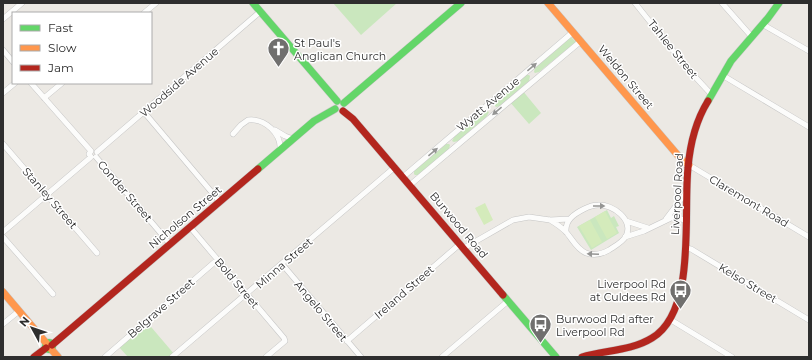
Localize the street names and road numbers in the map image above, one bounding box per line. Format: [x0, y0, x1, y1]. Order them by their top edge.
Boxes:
street label: Tahlee Street [645, 16, 702, 82]
street label: Weldon Street [595, 42, 657, 112]
street label: Woodside Avenue [137, 44, 221, 120]
street label: Wyatt Avenue [454, 73, 523, 134]
street label: Liverpool Road [668, 153, 686, 235]
street label: Conder Street [95, 158, 156, 225]
street label: Stanley Street [20, 165, 81, 232]
street label: Claremont Road [707, 172, 791, 230]
street label: Nicholson Street [146, 182, 225, 252]
street label: Burwood Road [427, 189, 491, 261]
street label: Minna Street [253, 234, 316, 292]
street label: Bold Street [212, 255, 263, 312]
street label: Kelso Street [716, 260, 780, 306]
street label: Ireland Street [371, 262, 437, 322]
street label: Belgrave Street [125, 275, 198, 341]
street label: Angelo Street [291, 278, 351, 345]

